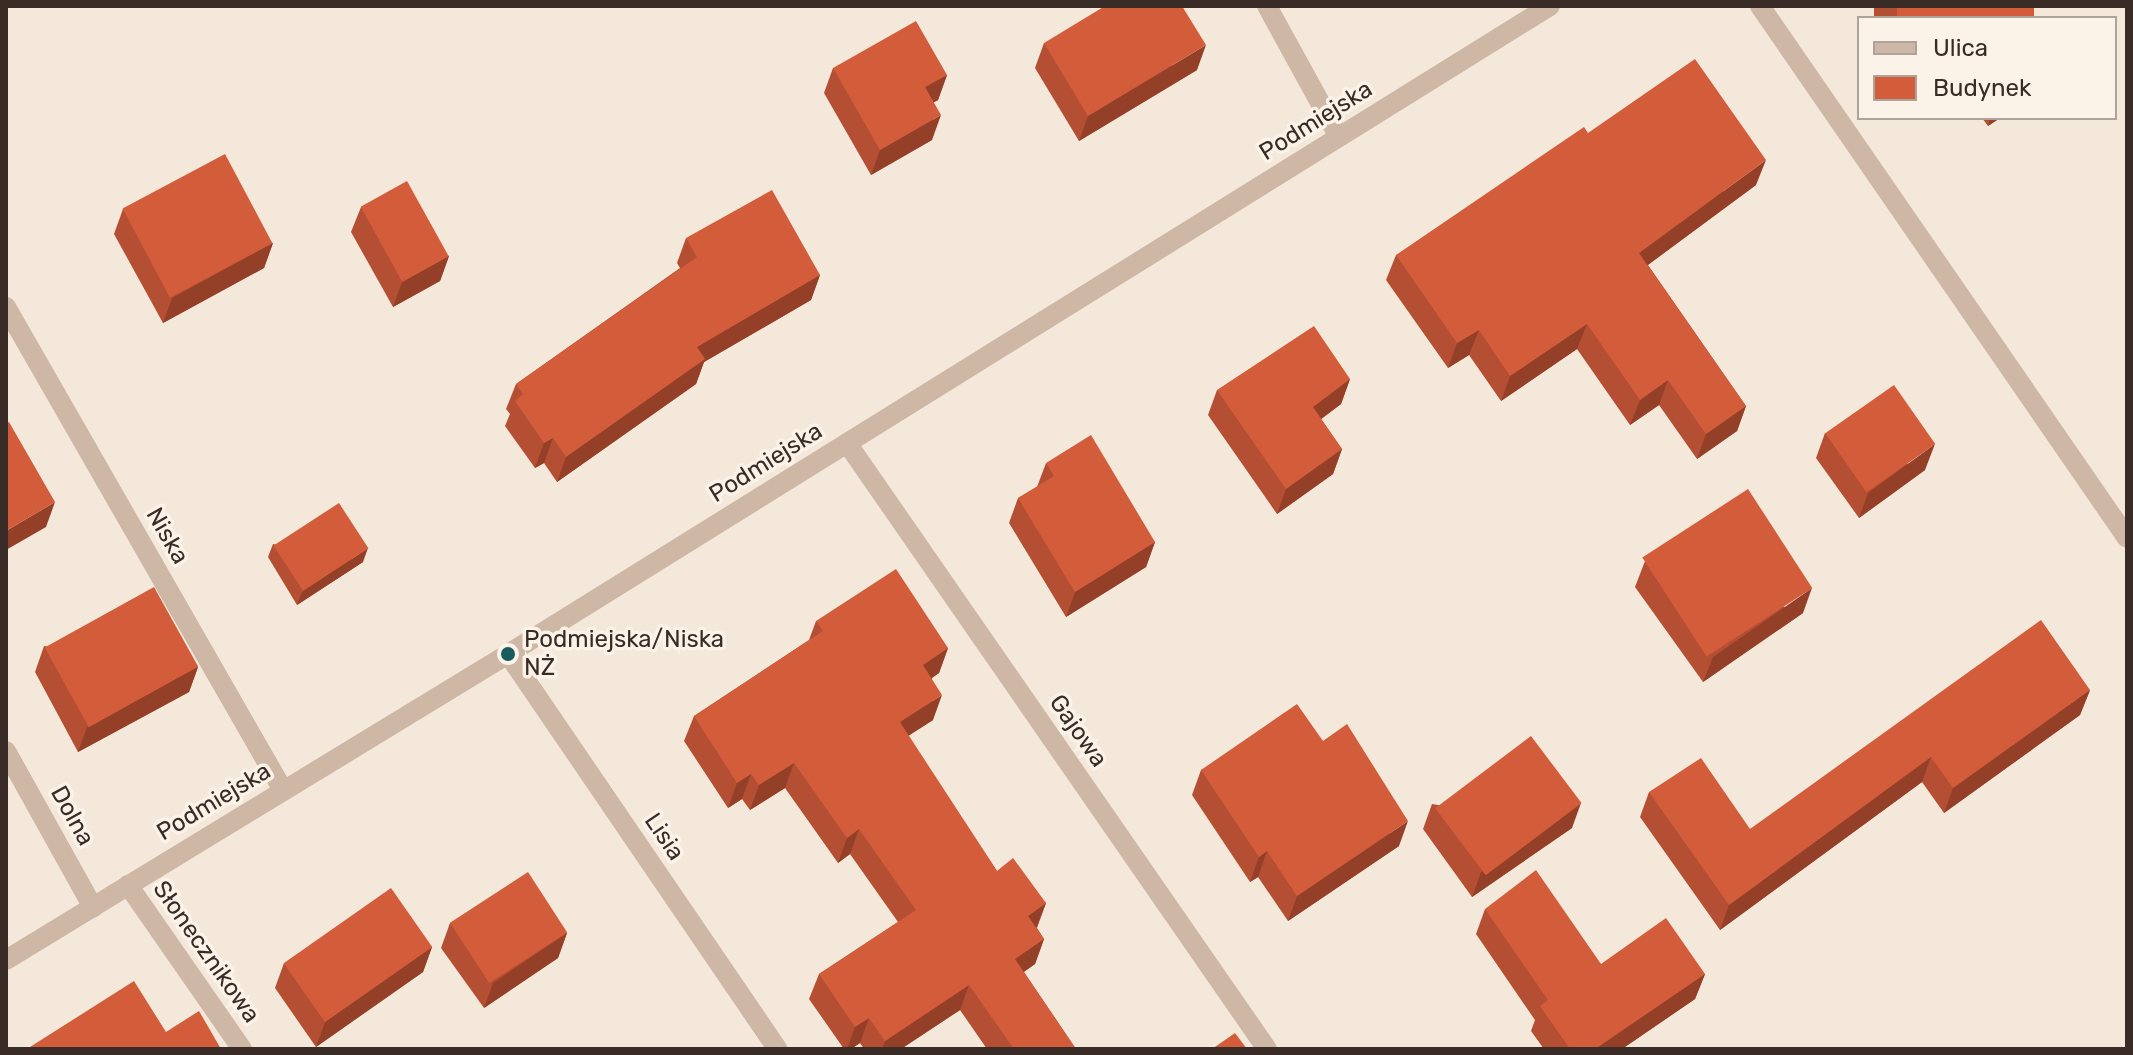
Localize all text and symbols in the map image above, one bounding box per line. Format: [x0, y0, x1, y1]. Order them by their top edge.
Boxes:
legend [1857, 16, 2117, 120]
text: Ulica [1933, 34, 1988, 62]
text: Budynek [1933, 74, 2031, 102]
street label: Podmiejska [1254, 75, 1378, 167]
street label: Podmiejska [704, 417, 828, 509]
street label: Niska [140, 503, 194, 569]
place label: Podmiejska/Niska NŻ [524, 626, 724, 682]
marker: Podmiejska/Niska NŻ [499, 645, 517, 663]
street label: Gajowa [1043, 689, 1113, 773]
street label: Podmiejska [152, 757, 276, 847]
street label: Dolna [44, 781, 100, 851]
street label: Lisia [638, 808, 690, 866]
street label: Słonecznikowa [146, 876, 266, 1028]

